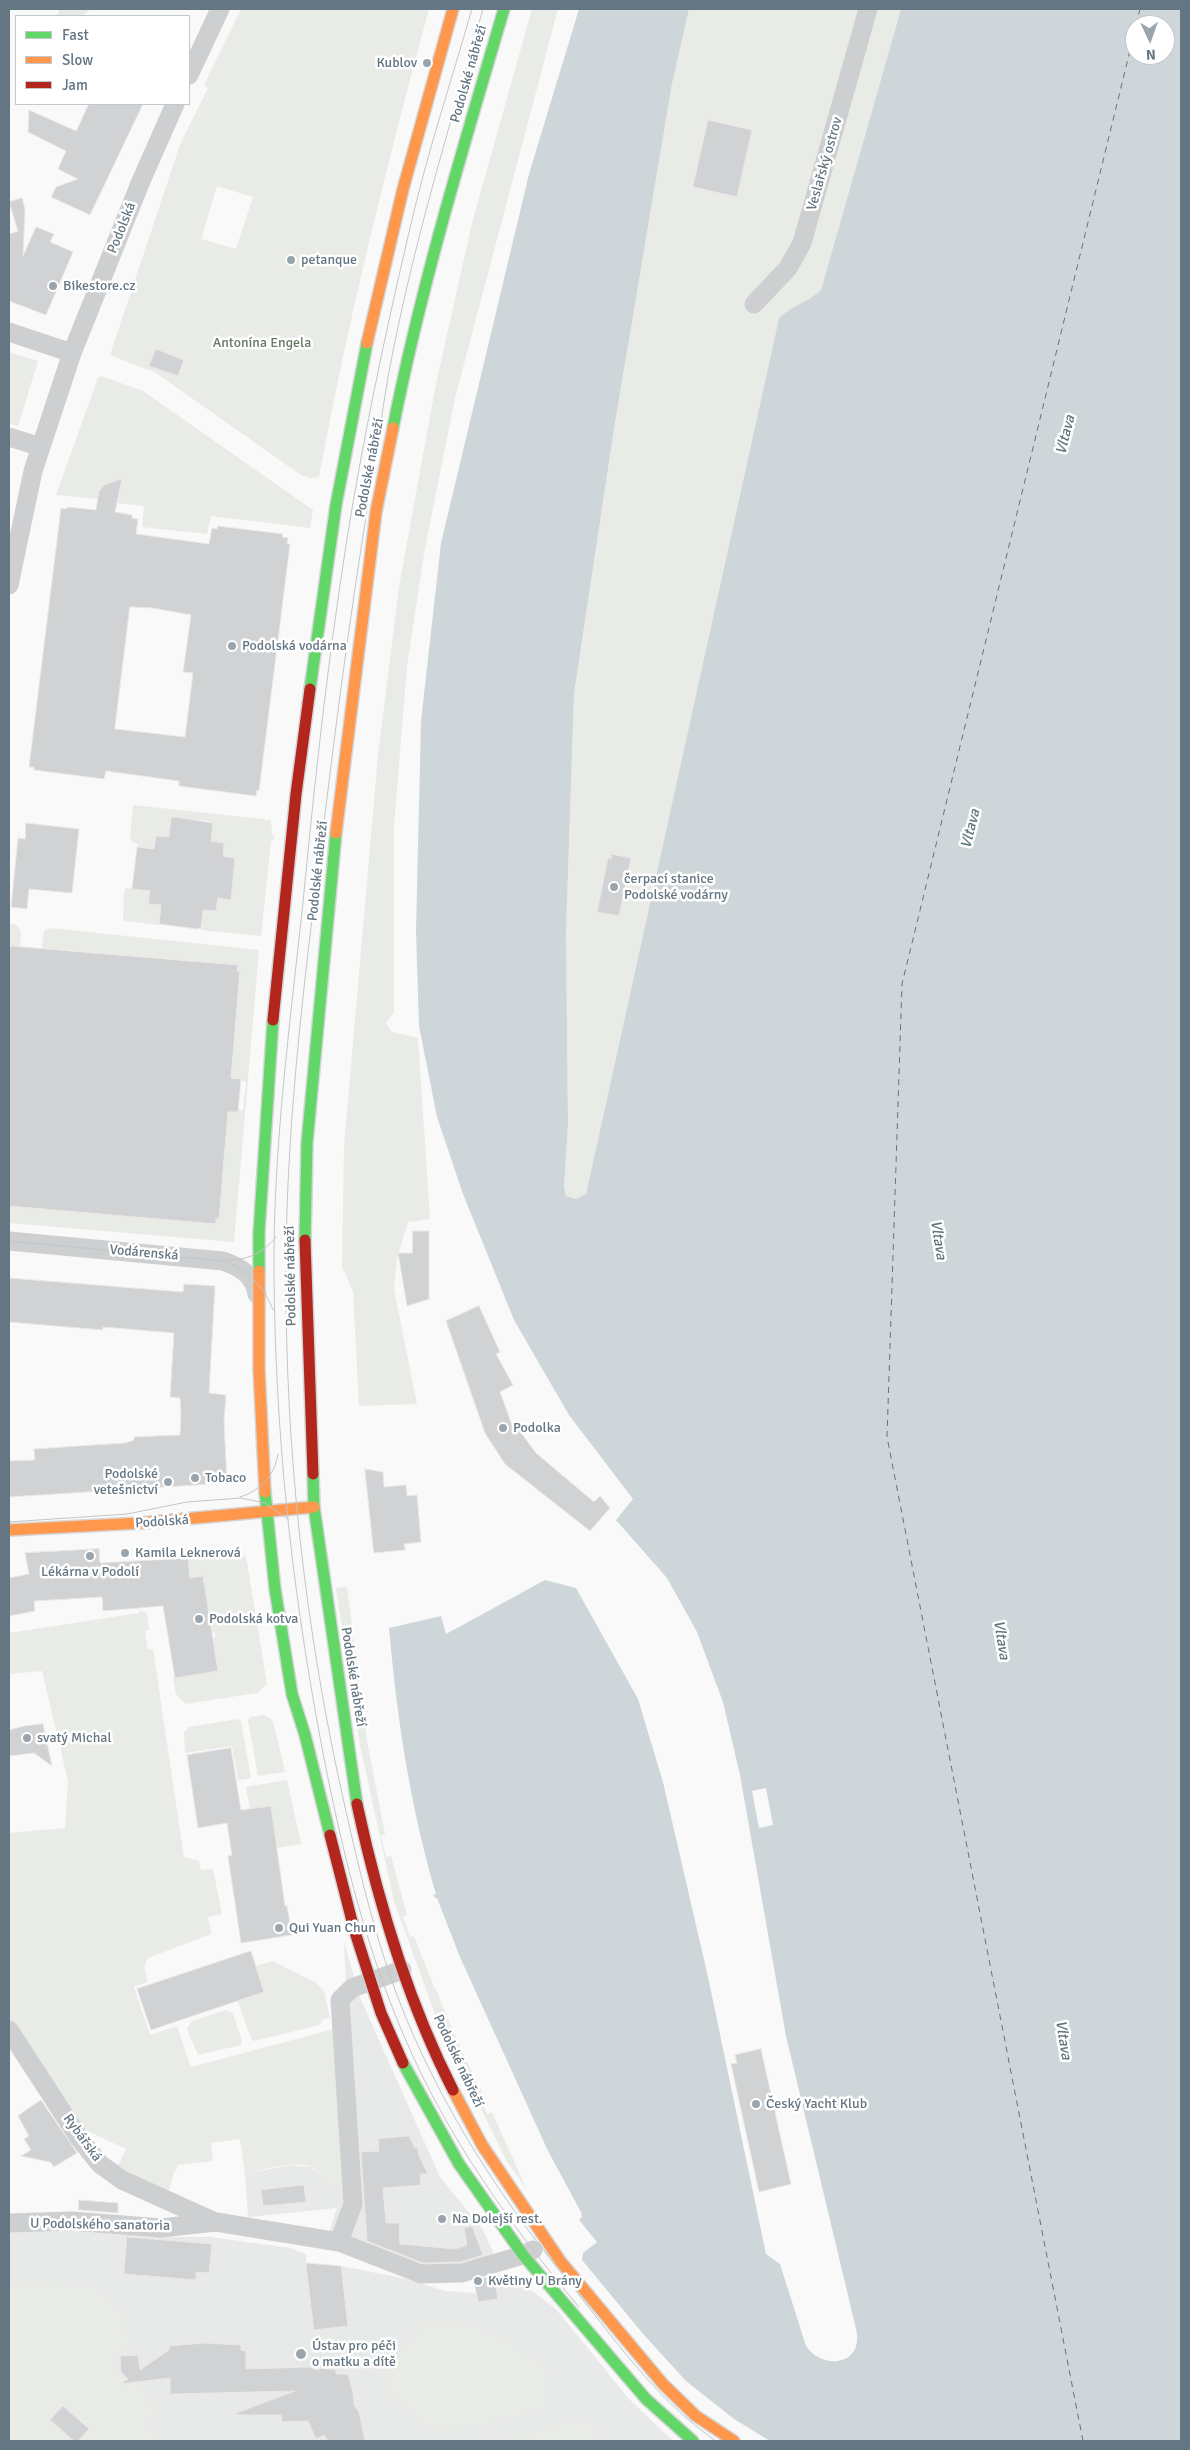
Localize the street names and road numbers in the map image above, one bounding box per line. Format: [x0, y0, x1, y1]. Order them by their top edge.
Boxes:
street label: Podolské nábřeží [447, 23, 491, 125]
street label: Veslařský ostrov [804, 115, 846, 213]
street label: Podolská [104, 200, 140, 256]
street label: Podolské nábřeží [352, 417, 388, 519]
street label: Podolské nábřeží [304, 820, 332, 922]
street label: Podolské nábřeží [282, 1226, 300, 1326]
street label: Vodárenská [109, 1242, 179, 1264]
street label: Podolská [135, 1512, 189, 1532]
street label: Podolské nábřeží [337, 1626, 369, 1728]
street label: Podolské nábřeží [429, 2012, 487, 2110]
street label: Rybářská [59, 2111, 105, 2165]
street label: U Podolského sanatoria [30, 2215, 170, 2235]

